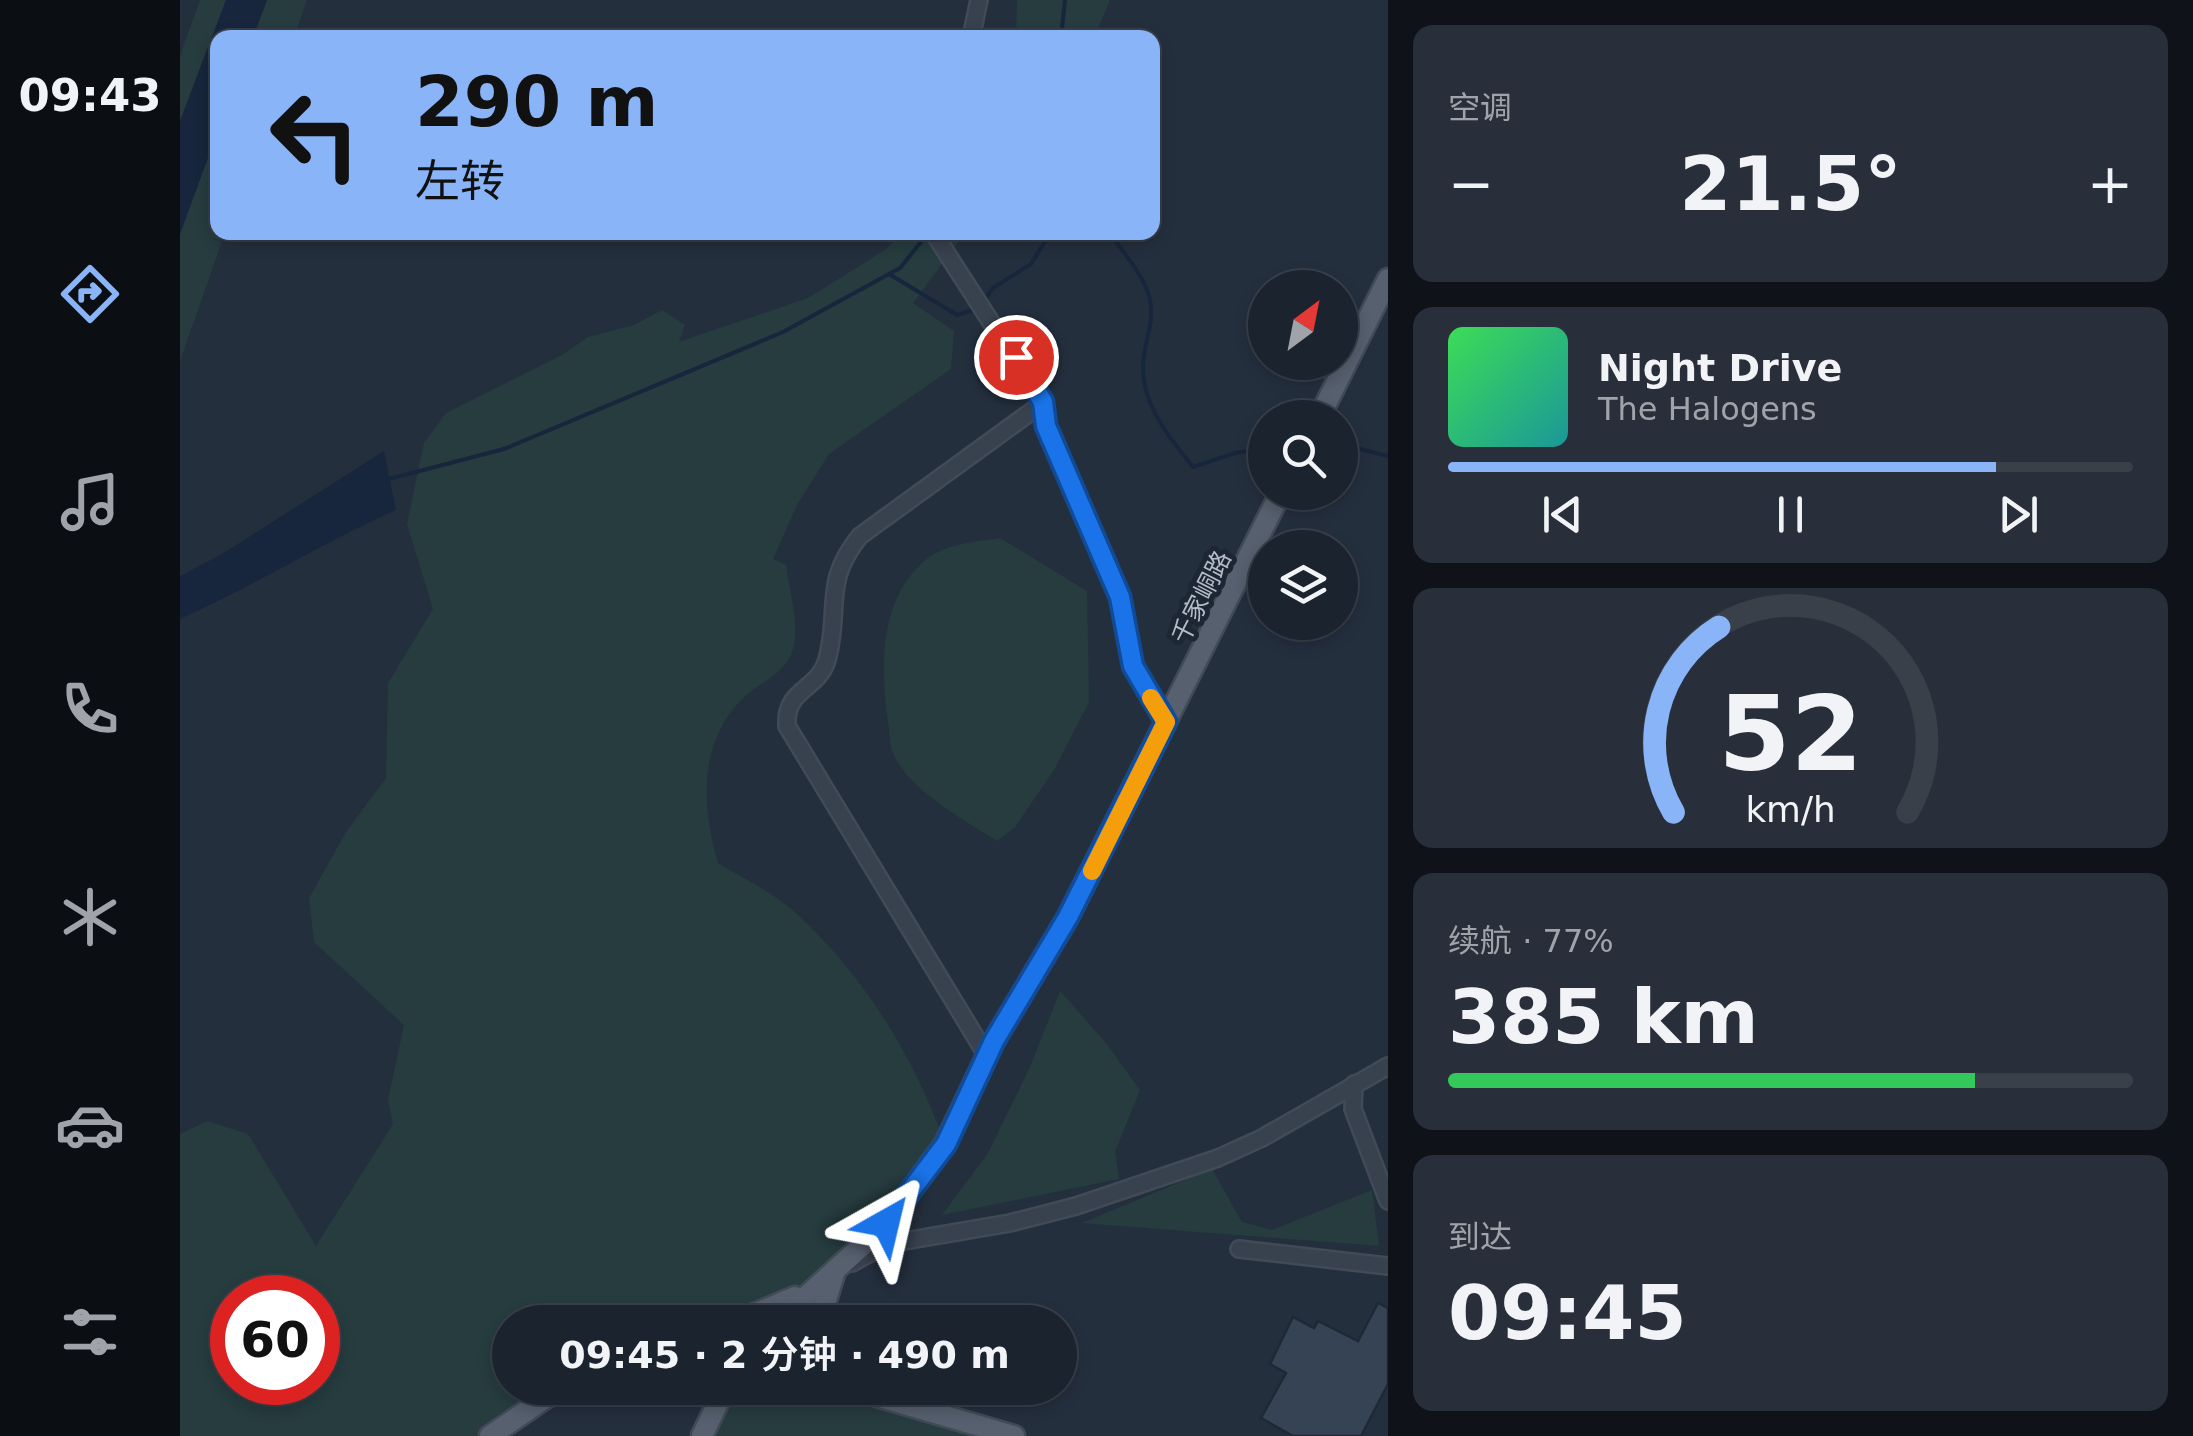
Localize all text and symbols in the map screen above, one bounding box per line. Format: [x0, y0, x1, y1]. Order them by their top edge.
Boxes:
text: 290 m [415, 61, 658, 143]
text: 09:43 [18, 69, 162, 122]
icon: left [250, 70, 380, 200]
text: 空调 [1448, 89, 1512, 127]
text: 21.5° [1679, 140, 1902, 228]
text: − [1448, 152, 1494, 216]
text: + [2087, 152, 2133, 216]
text: 左转 [415, 155, 505, 208]
icon: directions [55, 259, 125, 329]
north arrow [1248, 270, 1358, 380]
map controls [1248, 270, 1358, 640]
pin [974, 315, 1059, 400]
icon: arrive [989, 330, 1044, 385]
text: Night Drive [1598, 346, 1842, 390]
text: The Halogens [1598, 390, 1817, 428]
button: search [1248, 400, 1358, 510]
icon: music [55, 467, 125, 537]
icon: previous [1535, 487, 1590, 542]
icon: pause [1763, 487, 1818, 542]
icon: next [1991, 487, 2046, 542]
button: layers [1248, 530, 1358, 640]
street label: 千家峒路 [1166, 546, 1237, 648]
text: 52 [1718, 673, 1863, 795]
icon: phone [55, 674, 125, 744]
text: km/h [1745, 789, 1836, 830]
icon: climate [55, 882, 125, 952]
text: 续航 · 77% [1448, 922, 1614, 960]
text: 385 km [1448, 973, 1759, 1061]
icon: car [55, 1090, 125, 1160]
position arrow [834, 1171, 938, 1275]
text: 到达 [1448, 1218, 1512, 1256]
text: 09:45 [1448, 1269, 1687, 1357]
speed limit sign: 60 [210, 1275, 340, 1405]
icon: filters [55, 1297, 125, 1367]
text: 09:45 · 2 分钟 · 490 m [559, 1333, 1010, 1377]

